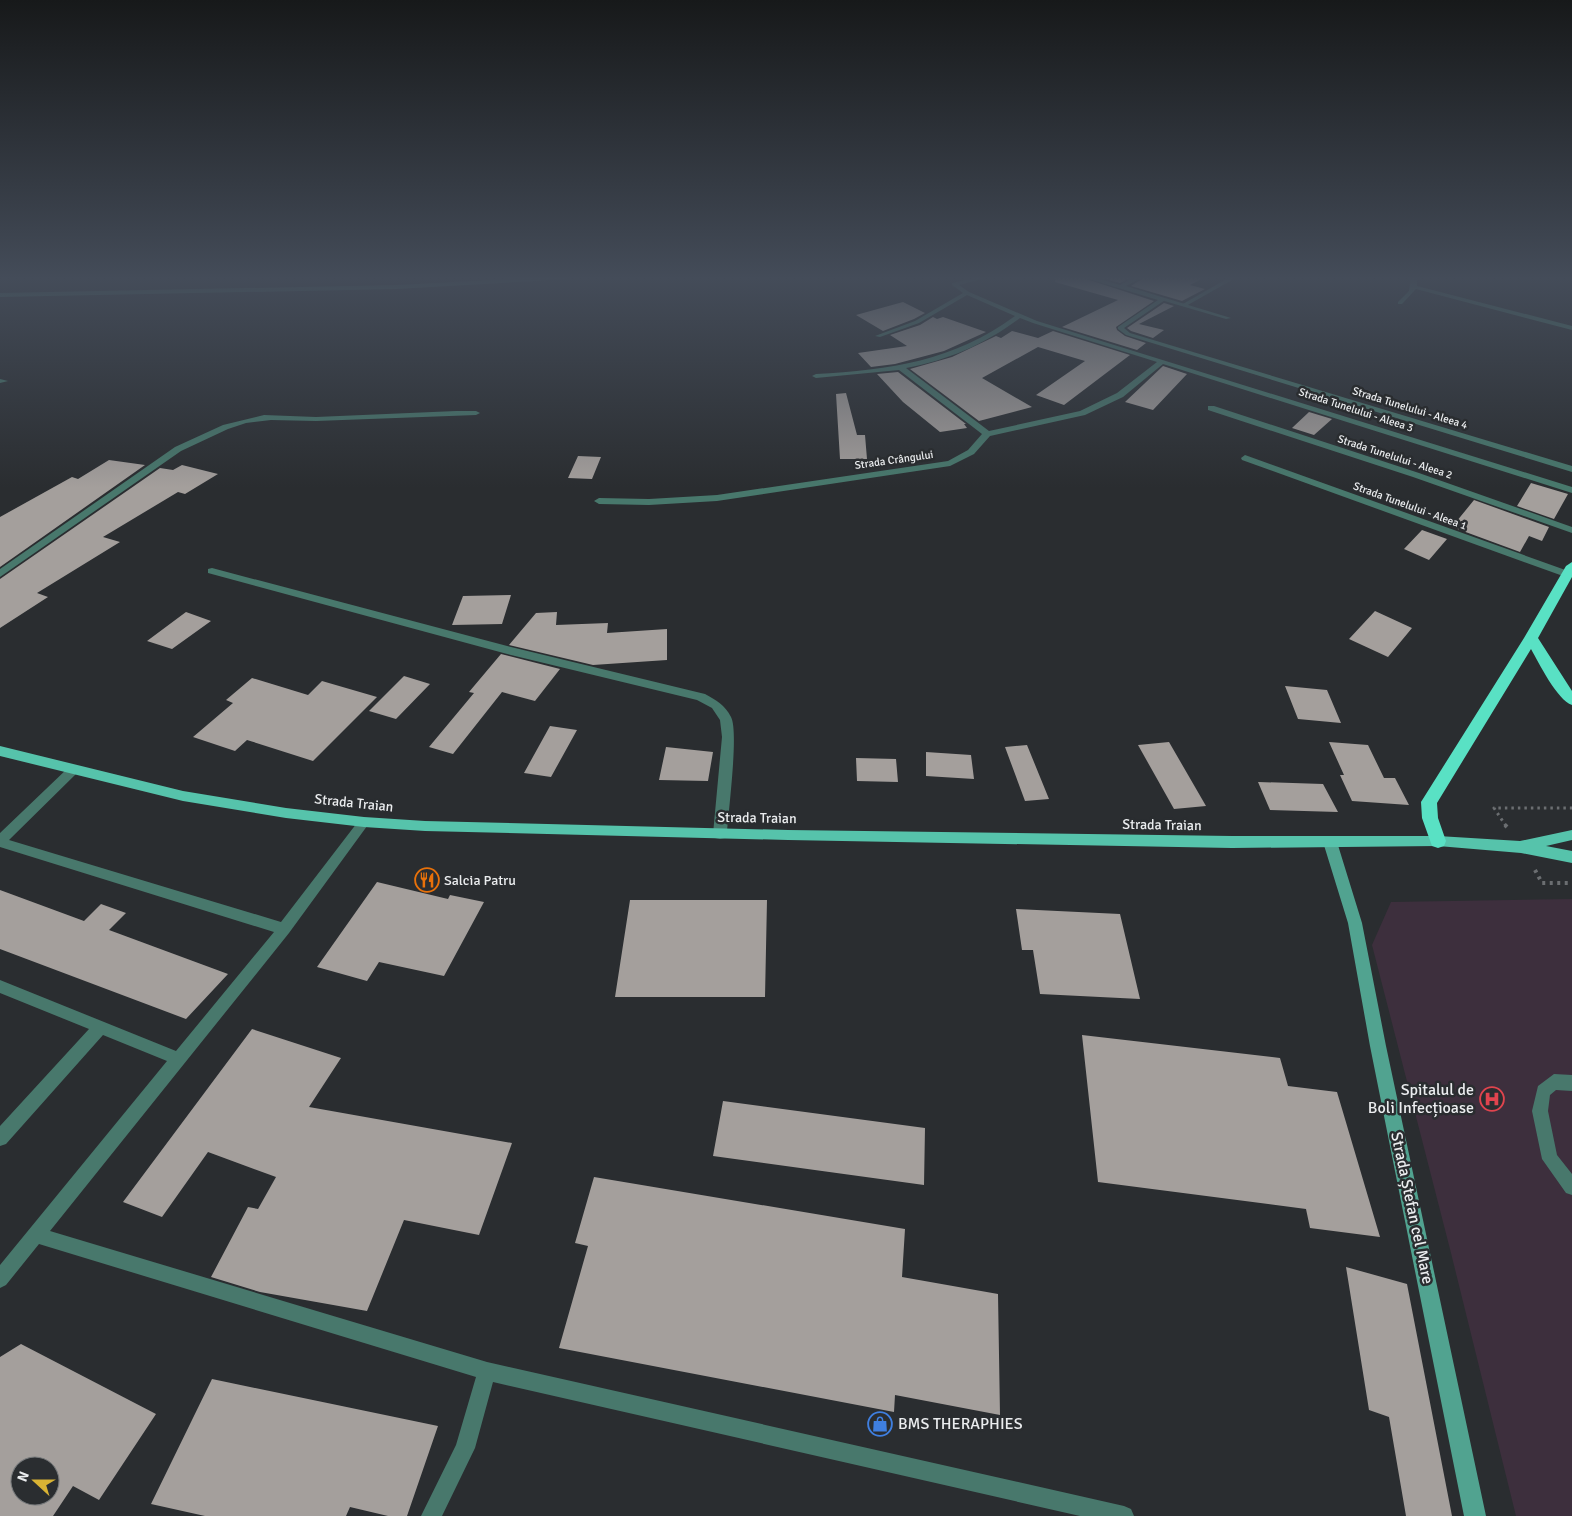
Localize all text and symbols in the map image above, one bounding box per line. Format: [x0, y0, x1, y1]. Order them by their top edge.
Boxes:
street label: Strada Tunelului - Aleea 4 [1351, 384, 1469, 432]
street label: Strada Tunelului - Aleea 3 [1297, 385, 1415, 435]
street label: Strada Tunelului - Aleea 2 [1336, 432, 1454, 482]
street label: Strada Crângului [854, 448, 934, 472]
street label: Strada Tunelului - Aleea 1 [1351, 479, 1469, 533]
street label: Strada Traian [314, 790, 394, 816]
street label: Strada Traian [717, 809, 797, 827]
street label: Strada Traian [1122, 816, 1202, 834]
restaurant icon: Salcia Patru [414, 867, 440, 893]
place label: Salcia Patru [444, 872, 516, 889]
place label: Spitalul de Boli Infecțioase [1368, 1080, 1474, 1118]
hospital icon: Spitalul de Boli Infecțioase [1479, 1086, 1505, 1112]
street label: Strada Ștefan cel Mare [1386, 1130, 1438, 1286]
shop icon: BMS THERAPHIES [867, 1411, 893, 1437]
place label: BMS THERAPHIES [898, 1414, 1023, 1434]
north arrow [10, 1456, 60, 1506]
text: N [14, 1469, 33, 1484]

